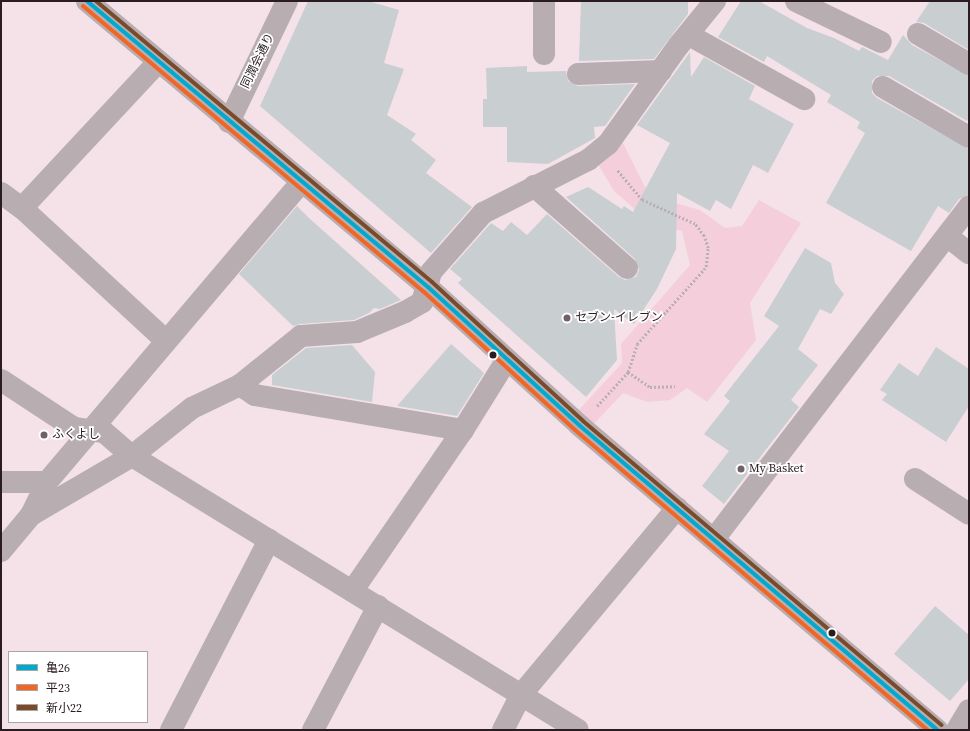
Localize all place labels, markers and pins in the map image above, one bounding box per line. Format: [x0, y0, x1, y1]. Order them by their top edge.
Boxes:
place label: セブン-イレブン [575, 311, 663, 325]
marker: セブン-イレブン [562, 313, 572, 323]
unlabelled marker [488, 350, 498, 360]
place label: ふくよし [52, 428, 100, 442]
marker: ふくよし [39, 430, 49, 440]
place label: My Basket [749, 462, 803, 476]
marker: My Basket [736, 464, 746, 474]
unlabelled marker [827, 628, 837, 638]

